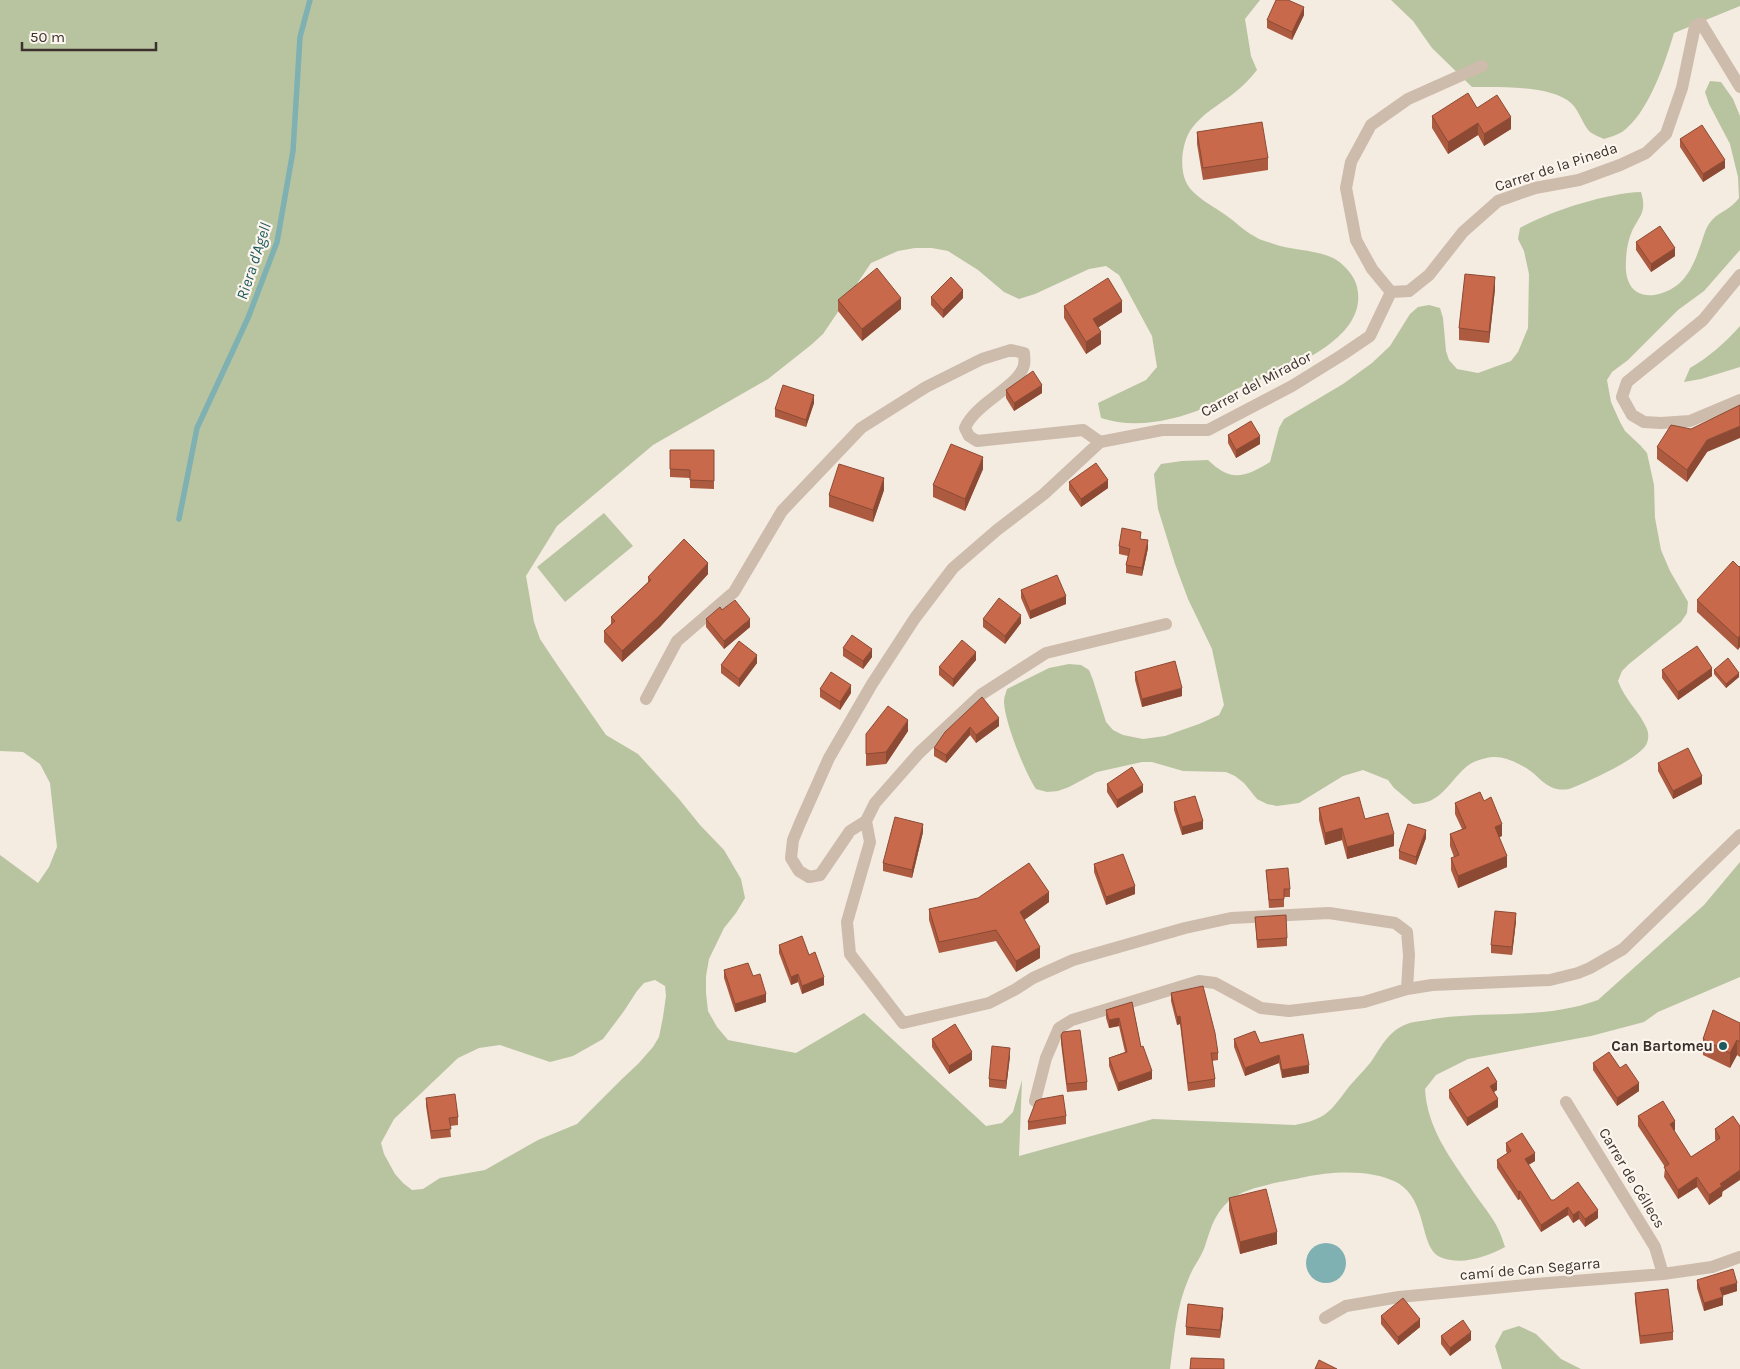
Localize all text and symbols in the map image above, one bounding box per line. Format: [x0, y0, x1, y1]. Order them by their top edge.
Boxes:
scale bar [22, 20, 156, 52]
text: 50 m [30, 28, 65, 46]
street label: Carrer de la Pineda [1492, 139, 1620, 195]
water label: Riera d'Agell [232, 220, 275, 302]
street label: Carrer del Mirador [1198, 347, 1315, 421]
place label: Can Bartomeu [1611, 1037, 1713, 1055]
marker: Can Bartomeu [1717, 1040, 1729, 1052]
street label: Carrer de Céllecs [1595, 1125, 1669, 1231]
street label: camí de Can Segarra [1459, 1254, 1601, 1284]

